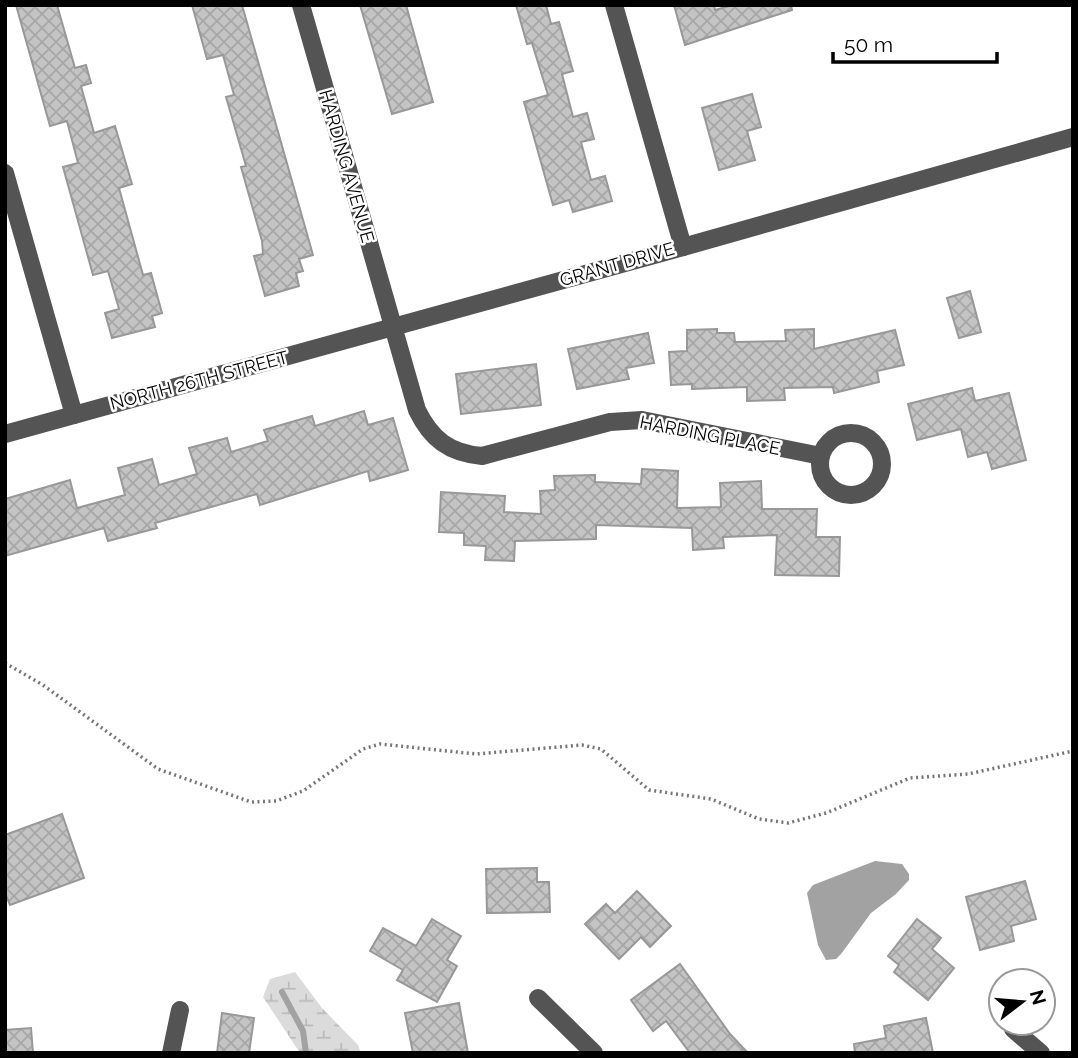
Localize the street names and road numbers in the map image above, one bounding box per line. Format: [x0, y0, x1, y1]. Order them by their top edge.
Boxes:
street label: HARDING AVENUE [315, 87, 379, 245]
street label: GRANT DRIVE [557, 238, 677, 290]
street label: NORTH 26TH STREET [108, 346, 290, 414]
street label: HARDING PLACE [638, 411, 782, 459]

